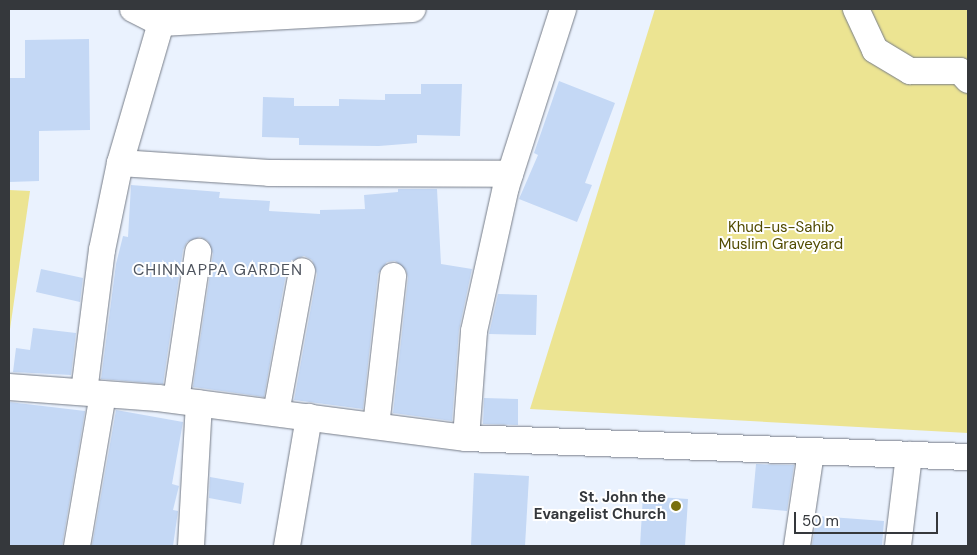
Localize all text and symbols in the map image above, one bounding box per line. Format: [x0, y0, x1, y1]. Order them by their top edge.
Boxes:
park label: Khud-us-Sahib Muslim Graveyard [719, 218, 843, 253]
district label: CHINNAPPA GARDEN [131, 260, 305, 280]
place label: St. John the Evangelist Church [534, 488, 666, 523]
marker: St. John the Evangelist Church [670, 500, 682, 512]
scale bar [797, 502, 941, 534]
text: 50 m [802, 511, 839, 531]

